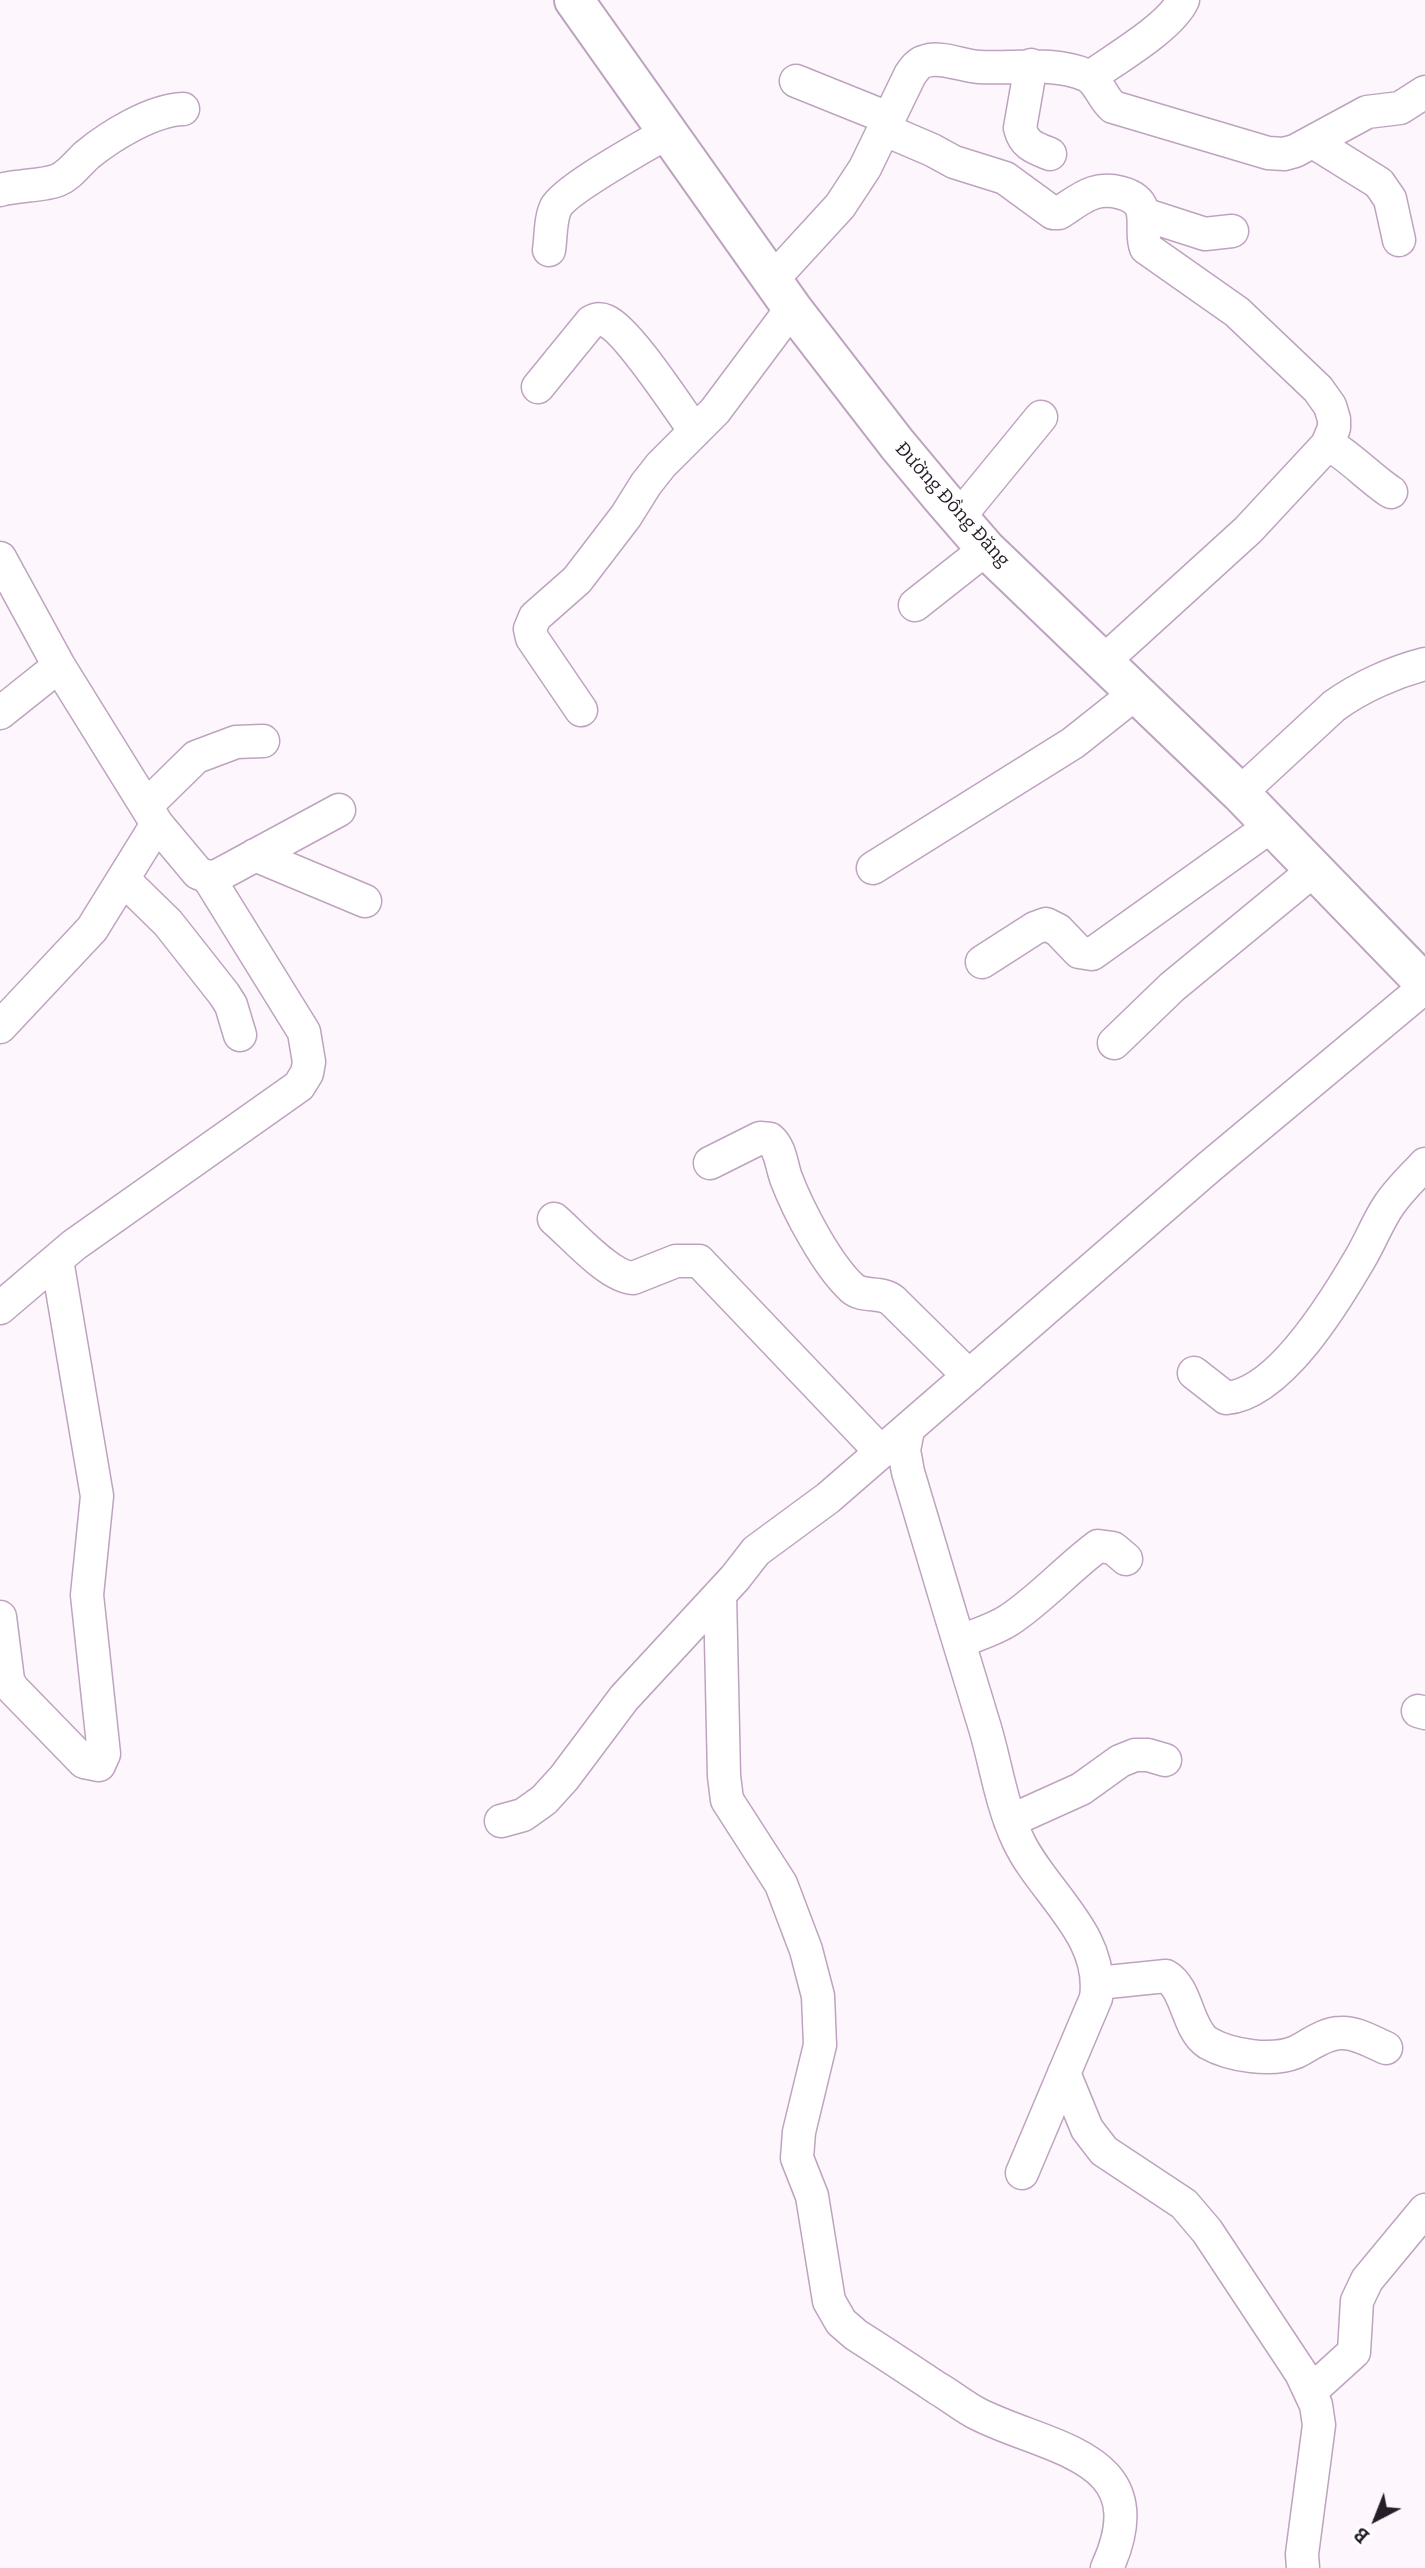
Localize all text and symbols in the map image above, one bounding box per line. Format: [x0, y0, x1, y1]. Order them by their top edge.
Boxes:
street label: Đường Đồng Đăng [890, 438, 1014, 572]
north arrow [1341, 2484, 1411, 2554]
text: B [1349, 2522, 1374, 2548]

